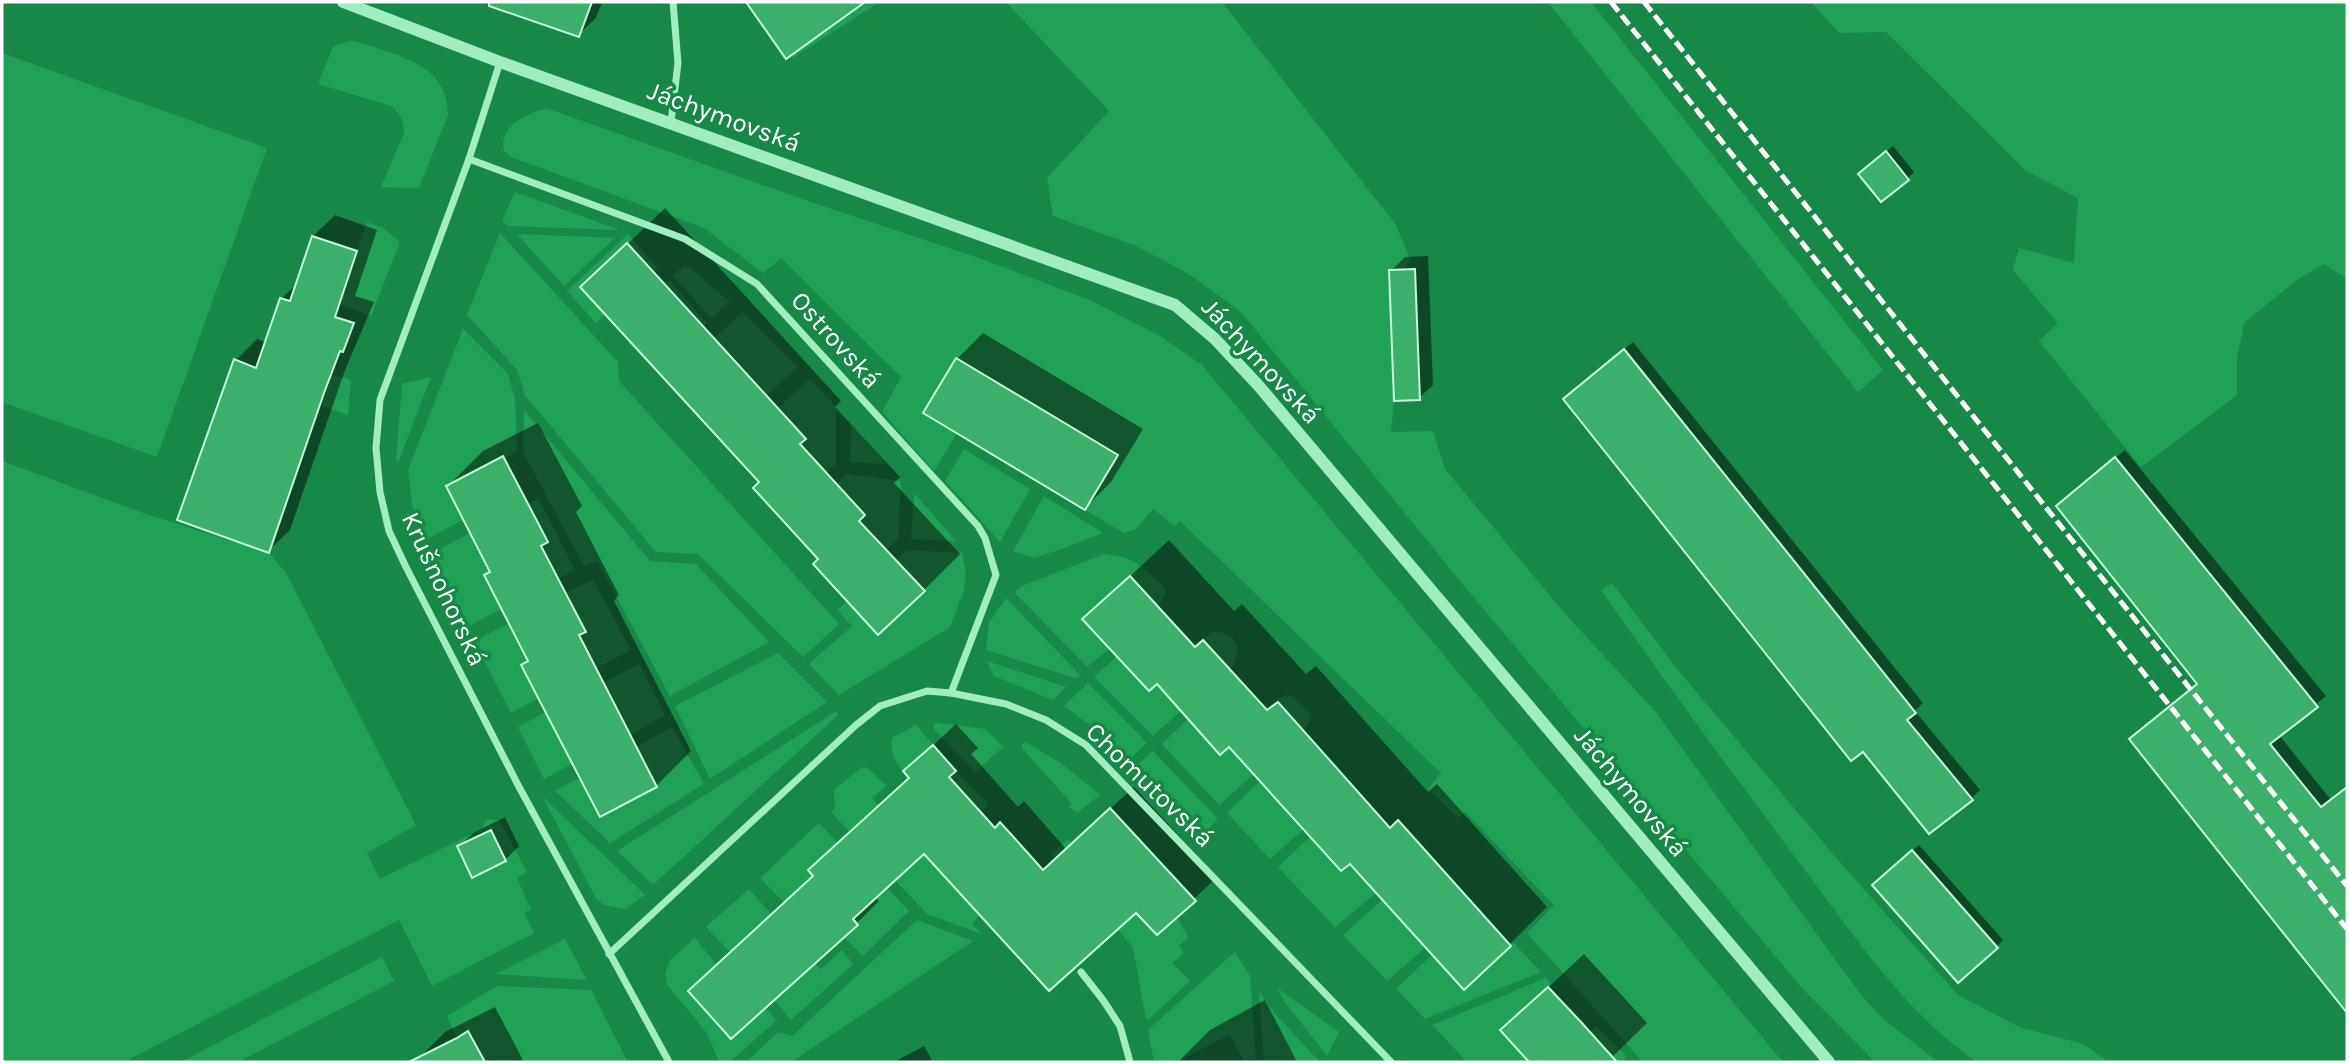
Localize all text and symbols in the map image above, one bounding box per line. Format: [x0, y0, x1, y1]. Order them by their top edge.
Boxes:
street label: Jáchymovská [643, 75, 805, 159]
street label: Ostrovská [784, 285, 888, 395]
street label: Jáchymovská [1195, 292, 1327, 430]
street label: Krušnohorská [395, 507, 493, 671]
street label: Chomutovská [1080, 716, 1220, 854]
street label: Jáchymovská [1568, 721, 1694, 863]

